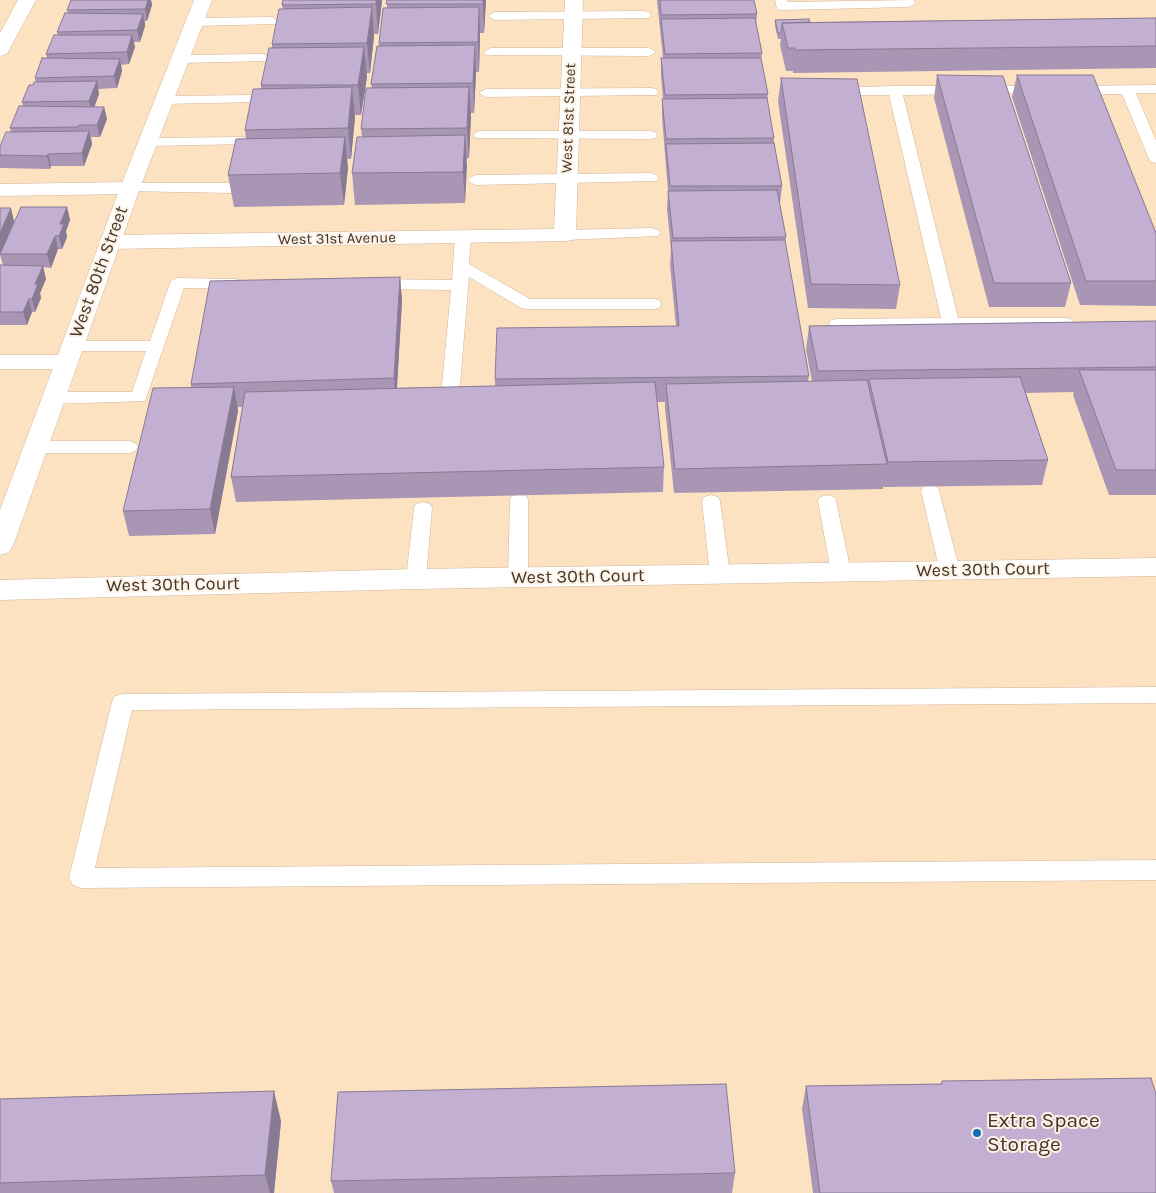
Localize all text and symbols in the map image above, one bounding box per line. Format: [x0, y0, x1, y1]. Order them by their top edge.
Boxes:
street label: West 81st Street [558, 63, 580, 173]
street label: West 80th Street [65, 203, 133, 341]
street label: West 31st Avenue [278, 229, 396, 249]
street label: West 30th Court [916, 558, 1050, 582]
street label: West 30th Court [511, 565, 645, 589]
street label: West 30th Court [106, 573, 240, 597]
place label: Extra Space Storage [987, 1108, 1100, 1158]
marker: Extra Space Storage [971, 1127, 983, 1139]

